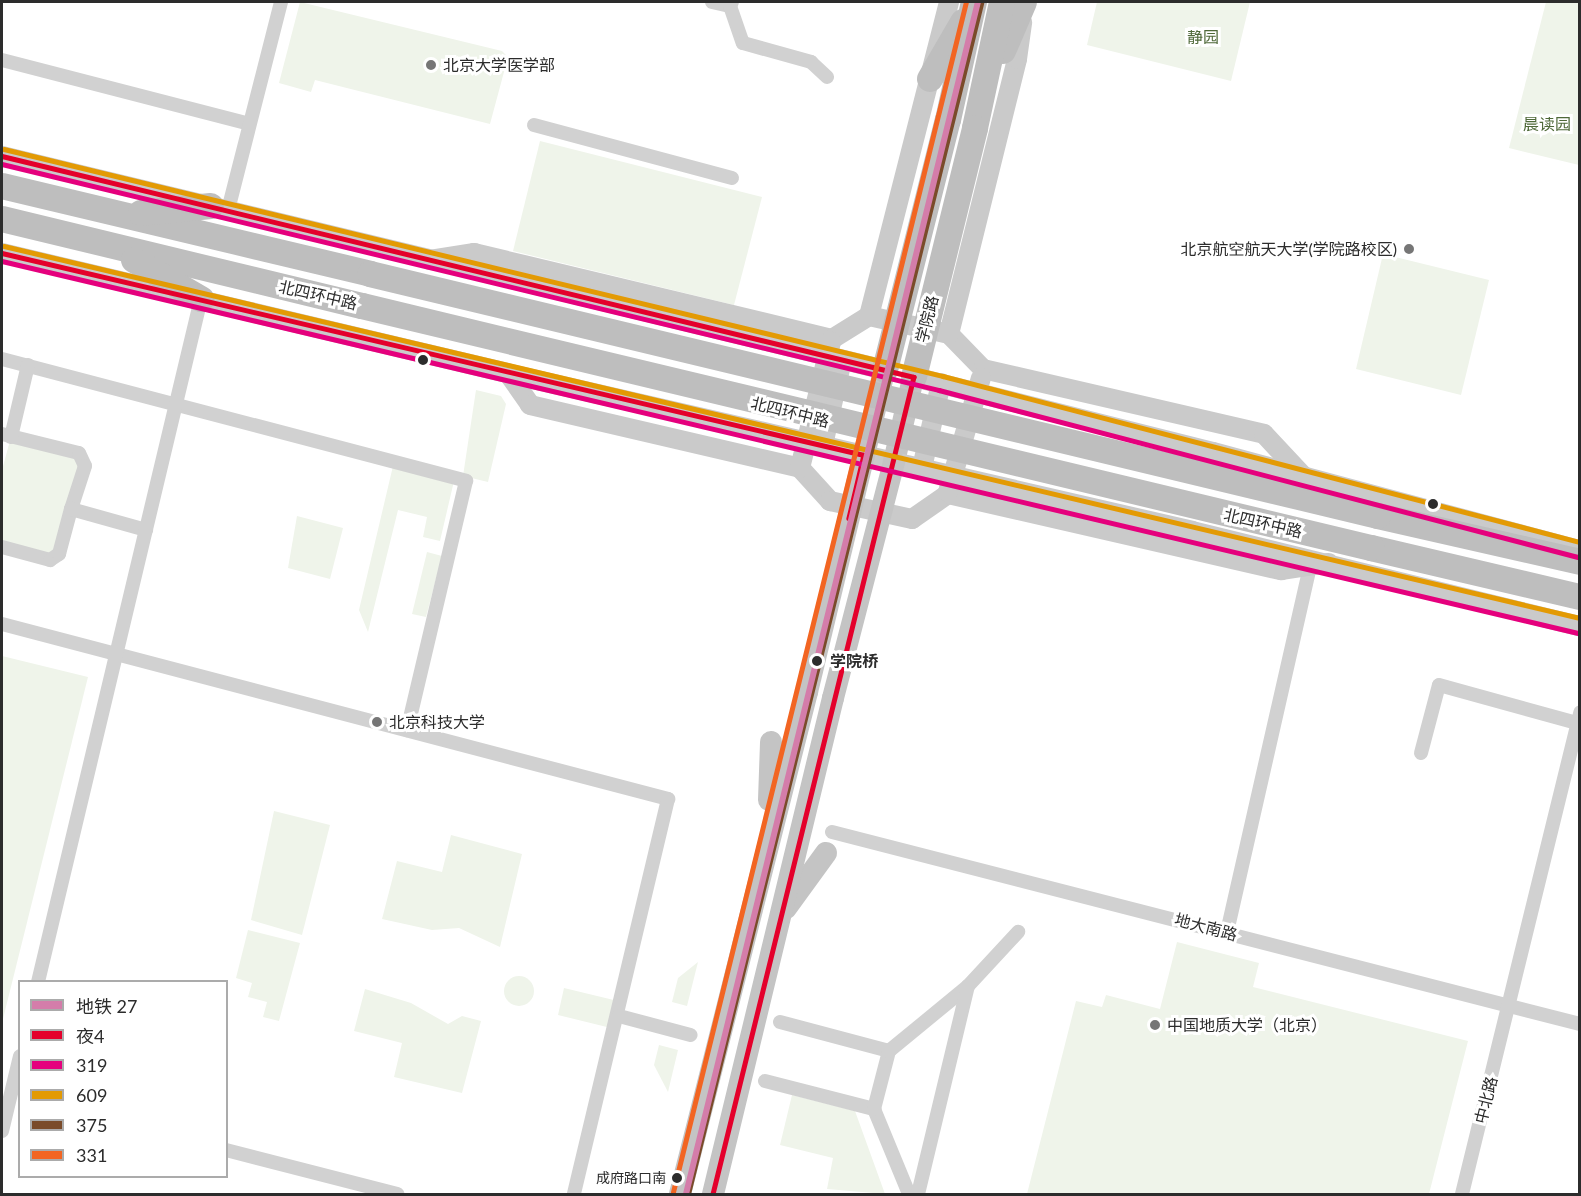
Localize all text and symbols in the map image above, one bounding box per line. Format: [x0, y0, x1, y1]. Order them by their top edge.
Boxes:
park label: 静园 [1187, 27, 1219, 47]
place label: 北京大学医学部 [443, 55, 555, 75]
marker: 北京大学医学部 [424, 58, 438, 72]
park label: 晨读园 [1523, 114, 1571, 134]
place label: 北京航空航天大学(学院路校区) [1180, 239, 1397, 259]
marker: 北京航空航天大学(学院路校区) [1402, 242, 1416, 256]
street label: 北四环中路 [277, 277, 359, 313]
street label: 学院路 [912, 293, 942, 345]
unlabelled marker [417, 354, 429, 366]
street label: 北四环中路 [749, 393, 831, 431]
unlabelled marker [1427, 498, 1439, 510]
street label: 北四环中路 [1222, 505, 1304, 541]
place label: 学院桥 [830, 651, 878, 671]
marker: 学院桥 [808, 652, 826, 670]
place label: 北京科技大学 [389, 712, 485, 732]
marker: 北京科技大学 [370, 715, 384, 729]
street label: 地大南路 [1173, 909, 1239, 945]
legend [18, 980, 228, 1178]
text: 地铁 27 [76, 995, 138, 1017]
place label: 中国地质大学（北京） [1167, 1015, 1327, 1035]
marker: 中国地质大学（北京） [1148, 1018, 1162, 1032]
text: 夜4 [76, 1025, 104, 1047]
text: 319 [76, 1054, 107, 1076]
street label: 中北路 [1471, 1074, 1501, 1126]
text: 609 [76, 1084, 107, 1106]
text: 375 [76, 1114, 107, 1136]
text: 331 [76, 1144, 107, 1166]
place label: 成府路口南 [596, 1170, 666, 1186]
marker: 成府路口南 [671, 1172, 683, 1184]

